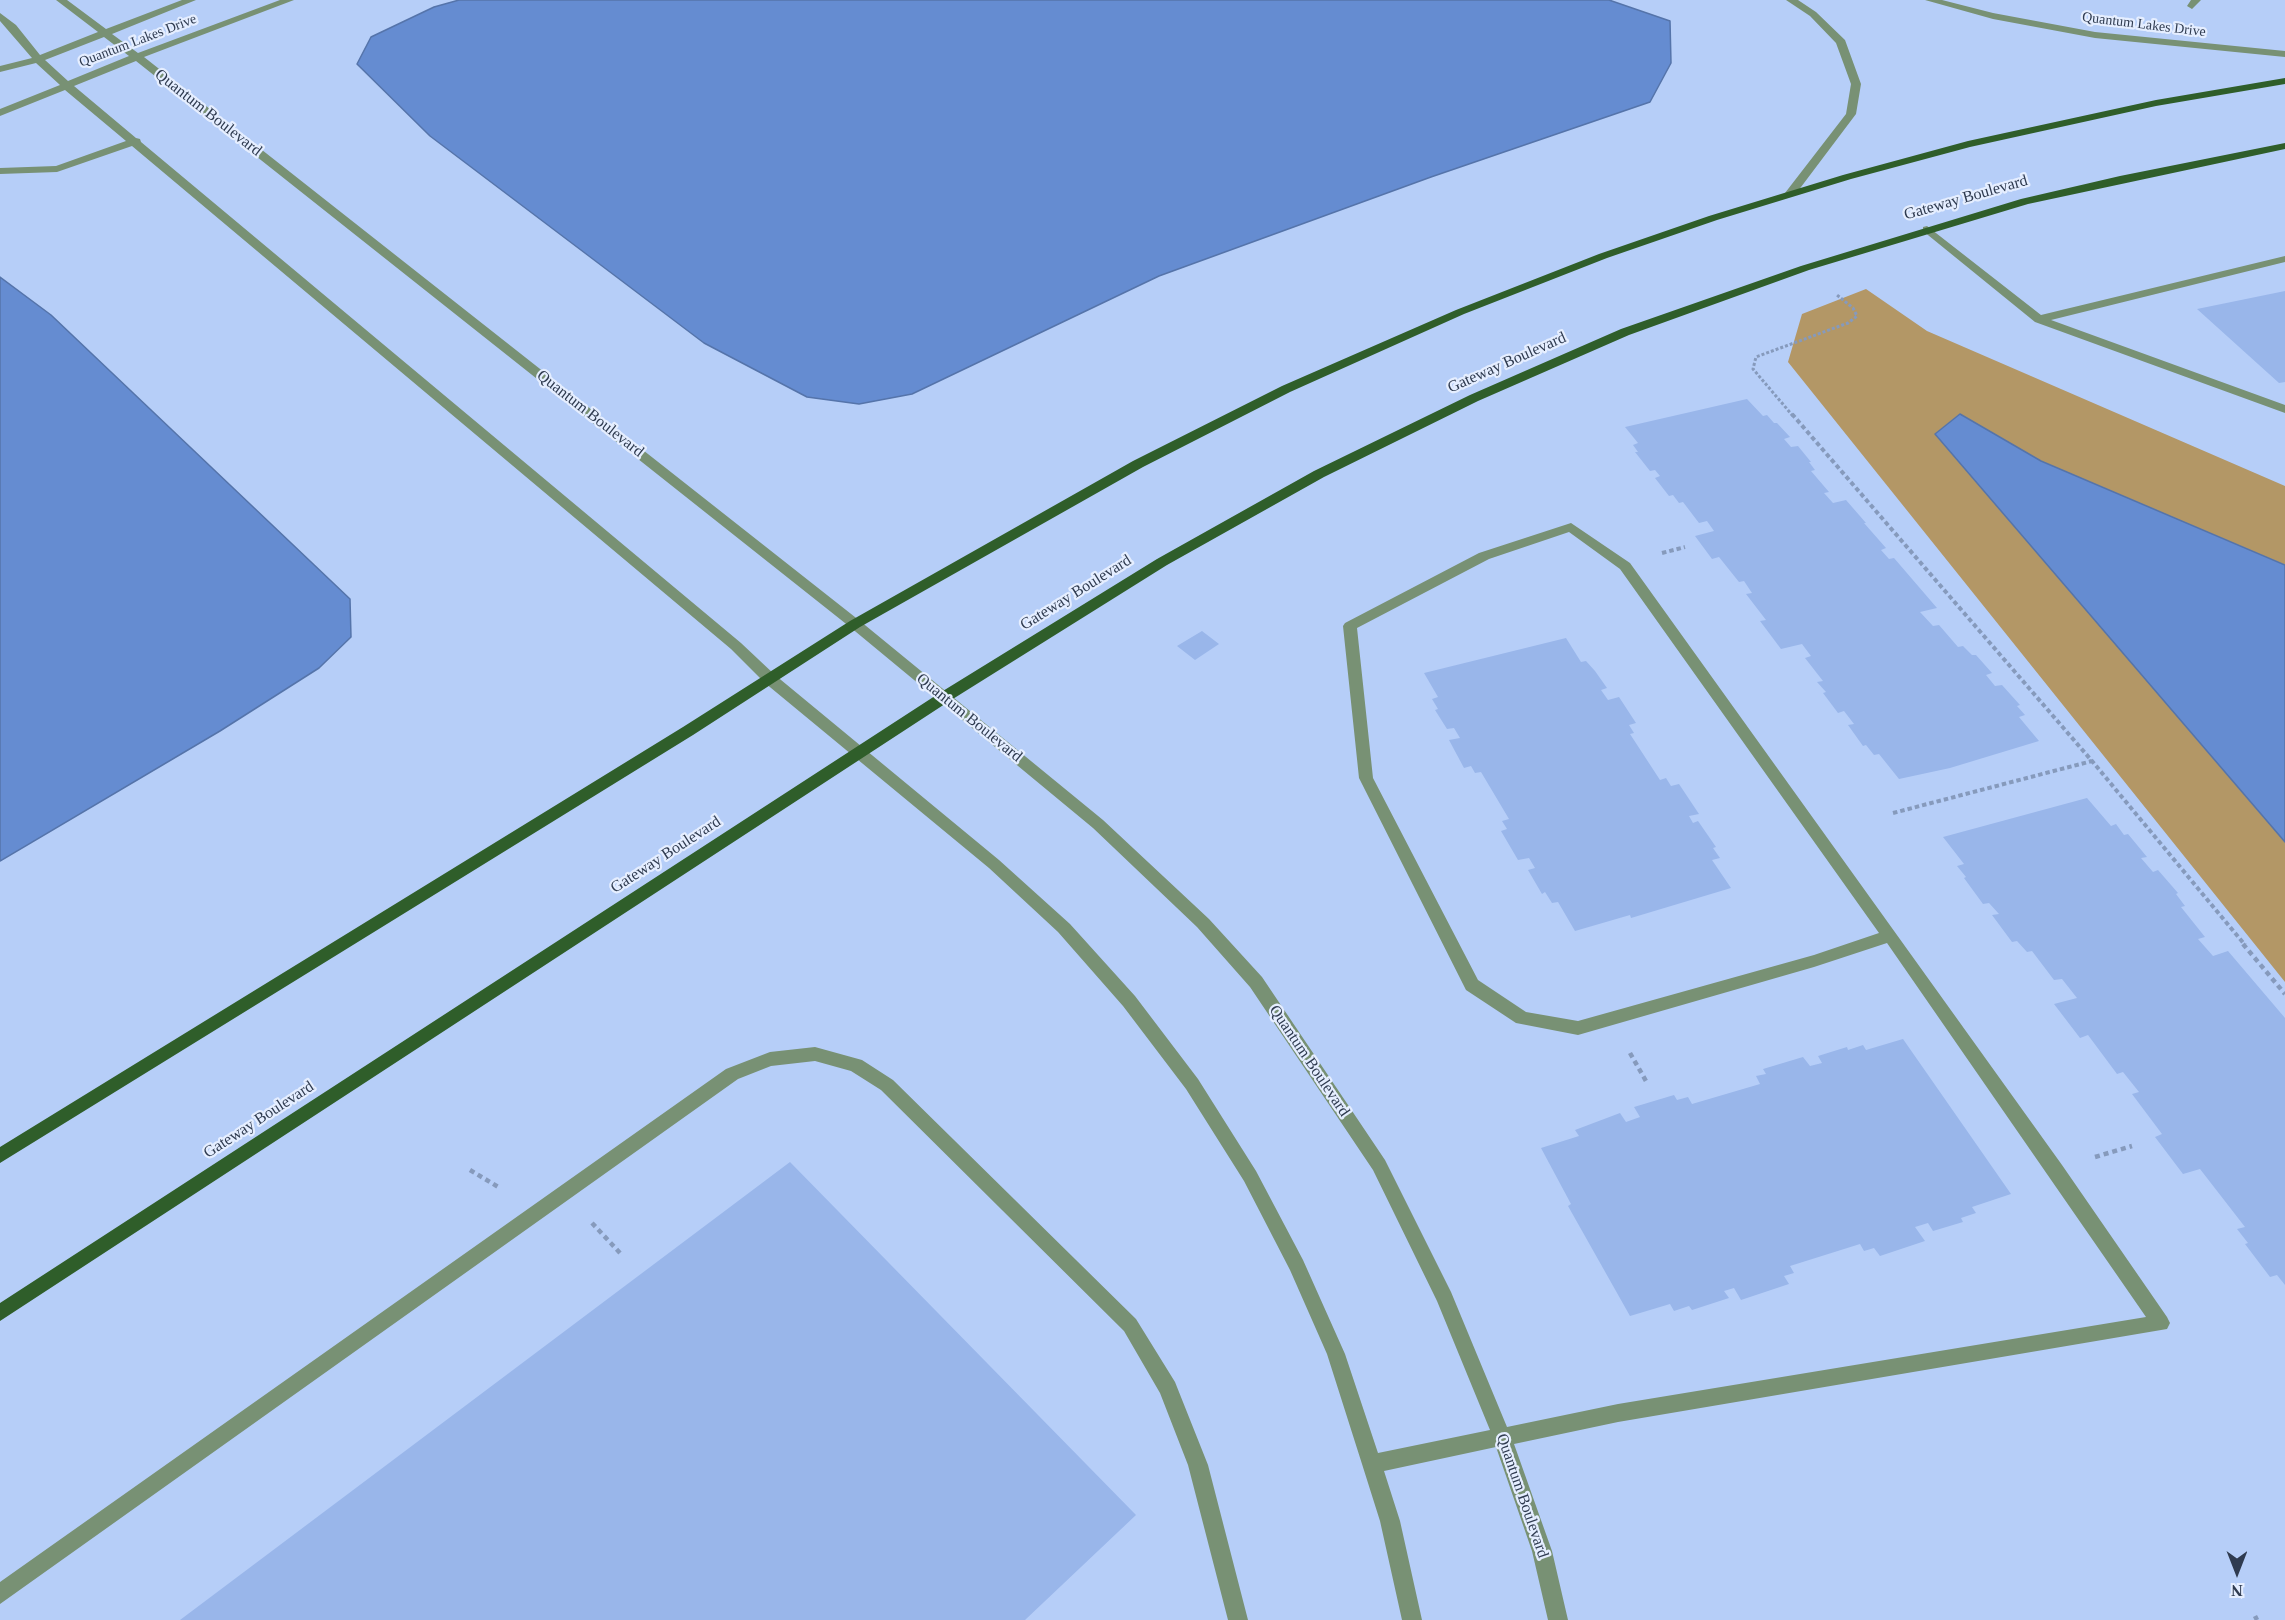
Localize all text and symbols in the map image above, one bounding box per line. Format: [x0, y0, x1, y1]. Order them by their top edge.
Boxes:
street label: Quantum Lakes Drive [2081, 9, 2207, 41]
street label: Quantum Lakes Drive [77, 11, 199, 71]
street label: Quantum Boulevard [151, 65, 265, 161]
street label: Gateway Boulevard [1902, 171, 2030, 225]
street label: Gateway Boulevard [1445, 328, 1569, 398]
street label: Quantum Boulevard [533, 366, 647, 462]
street label: Gateway Boulevard [1017, 551, 1135, 635]
street label: Quantum Boulevard [912, 670, 1026, 766]
street label: Gateway Boulevard [607, 812, 725, 898]
street label: Quantum Boulevard [1265, 1002, 1353, 1120]
street label: Gateway Boulevard [200, 1077, 318, 1163]
street label: Quantum Boulevard [1492, 1431, 1552, 1561]
north arrow [2207, 1542, 2267, 1602]
text: N [2231, 1582, 2243, 1599]

